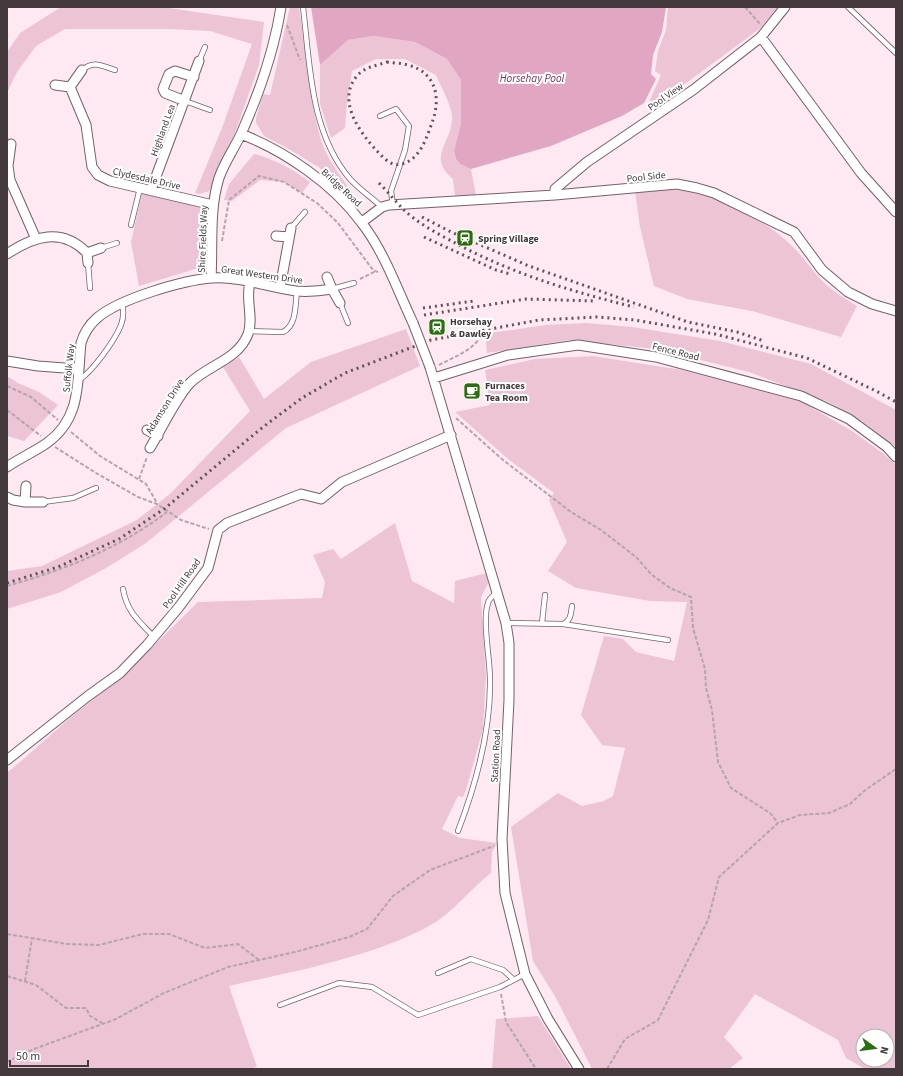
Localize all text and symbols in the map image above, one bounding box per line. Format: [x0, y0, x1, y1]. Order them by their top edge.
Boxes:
water label: Horsehay Pool [500, 71, 565, 86]
street label: Pool View [645, 79, 686, 114]
street label: Highland Lea [147, 102, 179, 158]
street label: Clydesdale Drive [111, 164, 182, 194]
street label: Bridge Road [318, 165, 365, 210]
street label: Pool Side [626, 168, 666, 186]
street label: Shire Fields Way [195, 205, 211, 273]
station icon: Spring Village [455, 228, 475, 248]
place label: Spring Village [478, 232, 539, 246]
street label: Great Western Drive [220, 262, 304, 288]
place label: Horsehay & Dawley [450, 315, 493, 341]
station icon: Horsehay & Dawley [427, 317, 447, 337]
street label: Fence Road [651, 339, 701, 365]
street label: Suffolk Way [59, 343, 79, 393]
street label: Adamson Drive [142, 376, 188, 437]
place label: Furnaces Tea Room [485, 379, 528, 405]
cafe icon: Furnaces Tea Room [462, 381, 482, 401]
street label: Pool Hill Road [159, 556, 204, 611]
street label: Station Road [488, 729, 504, 783]
north arrow [855, 1028, 895, 1068]
scale bar [10, 1042, 88, 1068]
text: N [876, 1045, 892, 1056]
text: 50 m [16, 1048, 40, 1065]

